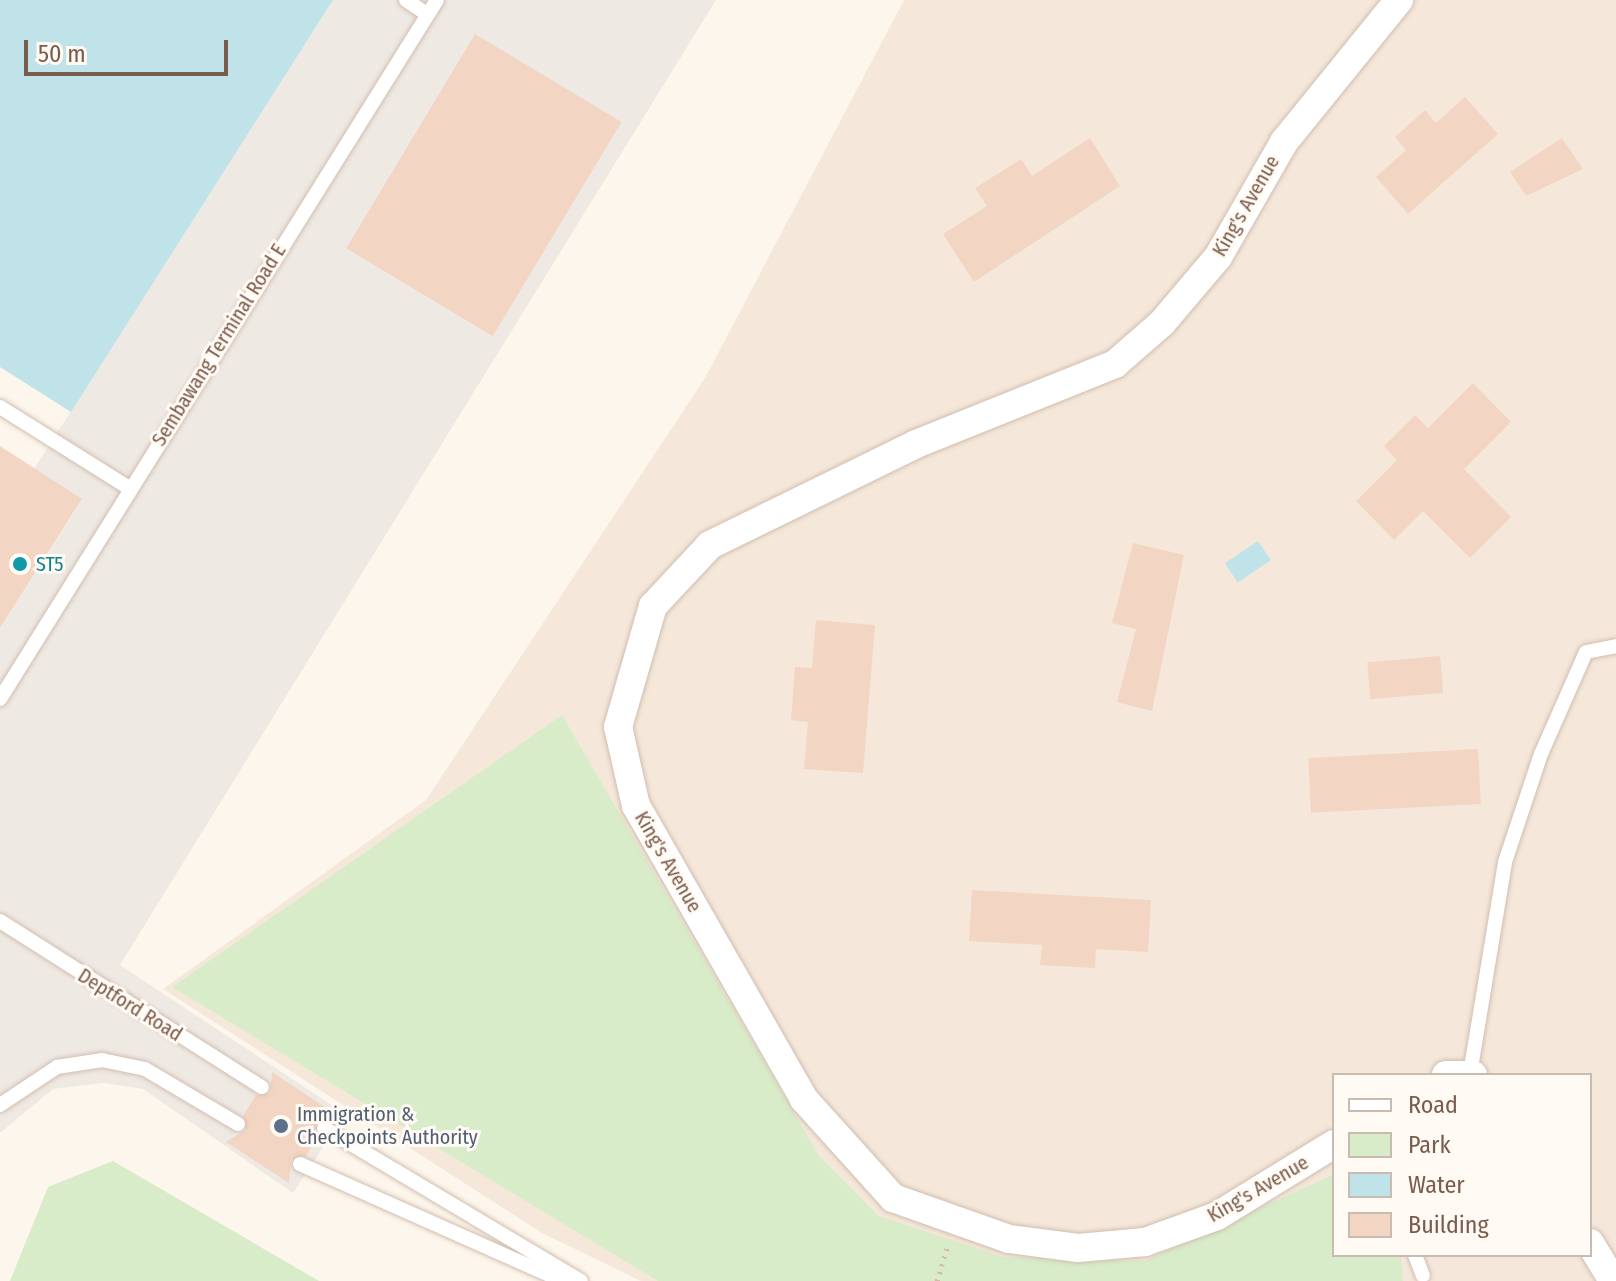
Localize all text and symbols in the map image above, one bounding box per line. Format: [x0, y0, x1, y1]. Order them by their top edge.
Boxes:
scale bar [28, 24, 232, 74]
text: 50 m [38, 40, 86, 68]
street label: King's Avenue [1207, 151, 1285, 261]
street label: Sembawang Terminal Road E [147, 240, 291, 450]
place label: ST5 [36, 552, 64, 576]
marker: ST5 [11, 555, 29, 573]
street label: King's Avenue [629, 807, 707, 917]
street label: Deptford Road [73, 963, 187, 1047]
legend [1332, 1073, 1592, 1257]
text: Road [1408, 1091, 1458, 1119]
place label: Immigration & Checkpoints Authority [297, 1102, 478, 1149]
marker: Immigration & Checkpoints Authority [272, 1117, 290, 1135]
text: Park [1408, 1131, 1451, 1159]
street label: King's Avenue [1203, 1150, 1313, 1228]
text: Water [1408, 1171, 1465, 1199]
text: Building [1408, 1211, 1489, 1239]

